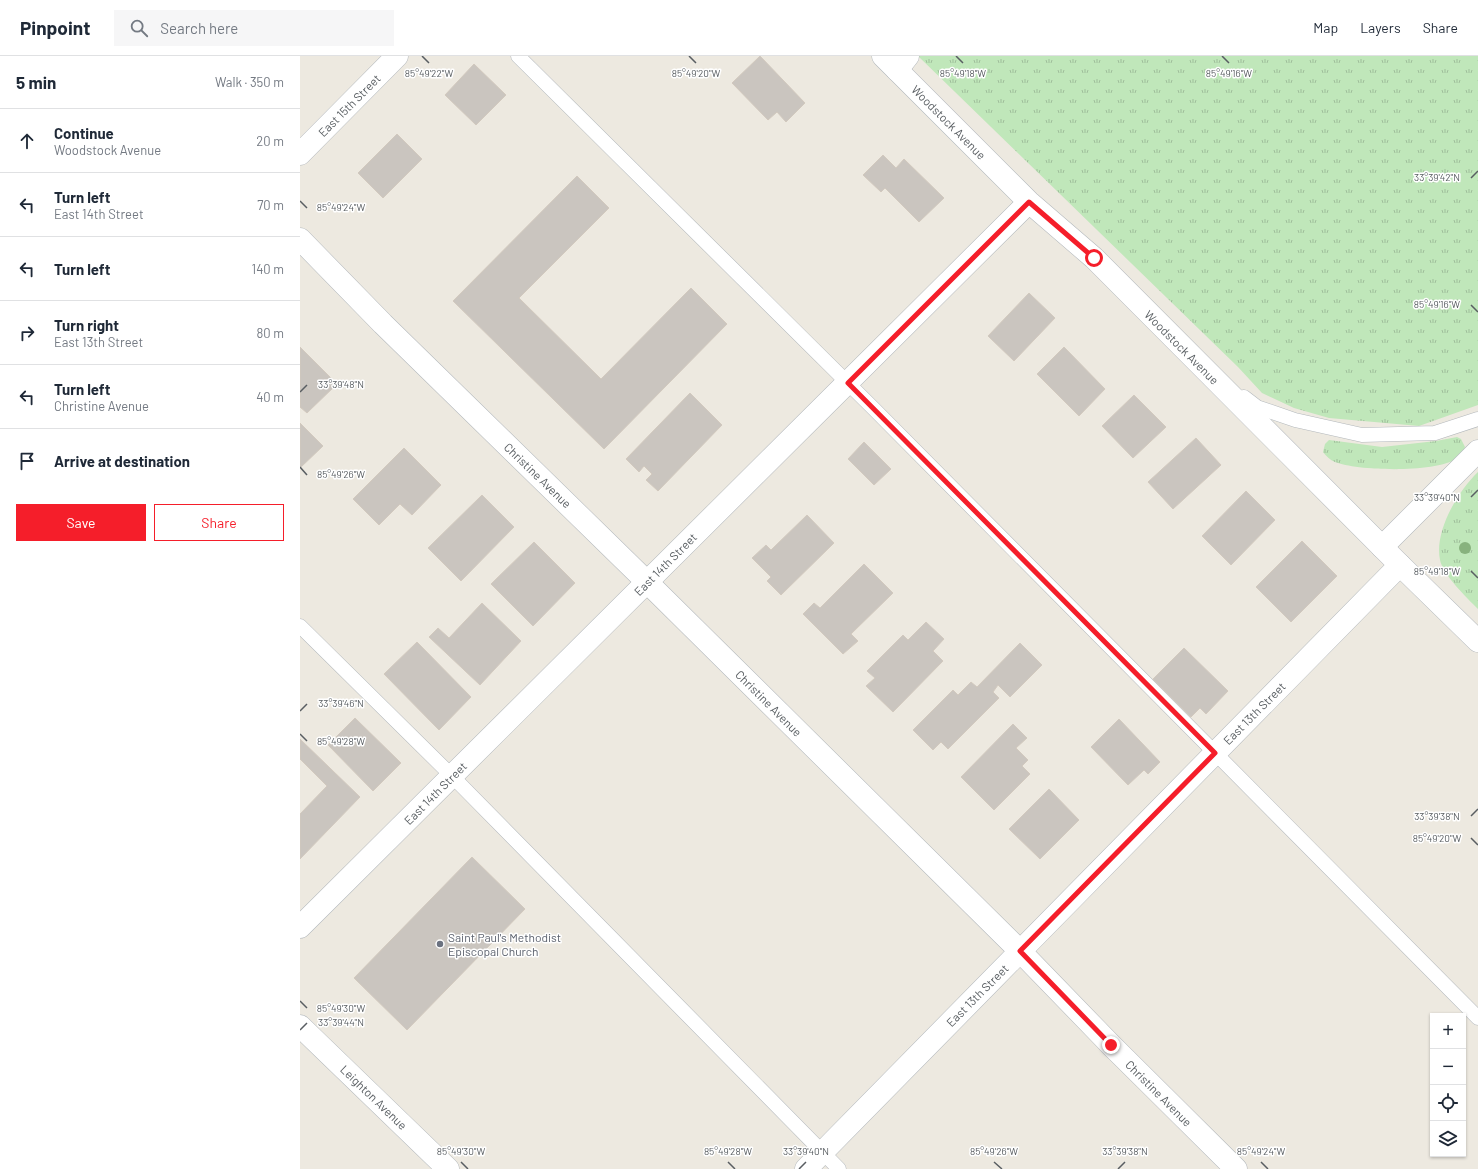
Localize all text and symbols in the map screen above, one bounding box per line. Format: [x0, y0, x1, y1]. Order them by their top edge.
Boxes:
search box [114, 10, 394, 46]
text: Pinpoint [20, 16, 90, 39]
icon: search [128, 17, 150, 39]
text: Search here [160, 19, 238, 37]
text: Map [1313, 19, 1338, 36]
text: Layers [1360, 19, 1401, 36]
text: Share [1423, 19, 1458, 36]
text: 85°49'22"W [405, 67, 453, 79]
text: 85°49'20"W [672, 67, 721, 79]
text: 85°49'18"W [940, 67, 986, 79]
text: 85°49'16"W [1206, 67, 1252, 79]
street label: East 15th Street [315, 71, 383, 139]
text: 5 min [16, 72, 56, 92]
text: Walk · 350 m [215, 74, 284, 90]
street label: Woodstock Avenue [909, 82, 989, 162]
text: Continue [54, 124, 114, 142]
icon: ahead [16, 130, 38, 152]
text: 20 m [256, 133, 284, 149]
text: Woodstock Avenue [54, 142, 161, 158]
text: 33°39'42"N [1414, 171, 1460, 183]
text: Turn left [54, 188, 110, 206]
icon: left [16, 194, 38, 216]
text: 70 m [257, 197, 284, 213]
text: 85°49'24"W [317, 201, 365, 213]
text: East 14th Street [54, 206, 144, 222]
route start [1085, 249, 1103, 267]
icon: left [16, 258, 38, 280]
text: Turn left [54, 260, 110, 278]
text: 140 m [252, 261, 284, 277]
text: 85°49'16"W [1414, 298, 1460, 310]
street label: Woodstock Avenue [1142, 307, 1222, 387]
text: Turn right [54, 316, 119, 334]
icon: right [16, 322, 38, 344]
text: 80 m [257, 325, 284, 341]
text: East 13th Street [54, 334, 143, 350]
text: 33°39'48"N [318, 378, 364, 390]
text: Turn left [54, 380, 110, 398]
icon: left [16, 386, 38, 408]
text: 40 m [256, 389, 284, 405]
text: Christine Avenue [54, 398, 149, 414]
street label: Christine Avenue [502, 440, 574, 510]
icon: arrive [16, 450, 38, 472]
text: Arrive at destination [54, 452, 190, 470]
text: 85°49'26"W [317, 468, 365, 480]
text: 33°39'40"N [1414, 491, 1460, 503]
button: Save [16, 504, 146, 541]
button: Share [154, 504, 284, 541]
street label: East 14th Street [631, 530, 699, 598]
text: 85°49'18"W [1414, 565, 1460, 577]
street label: Christine Avenue [733, 667, 805, 739]
street label: East 13th Street [1220, 679, 1288, 747]
text: 33°39'46"N [318, 697, 364, 709]
text: 85°49'28"W [317, 735, 365, 747]
street label: East 14th Street [401, 759, 469, 827]
text: 33°39'38"N [1414, 810, 1460, 822]
text: 85°49'20"W [1413, 832, 1462, 844]
place label: Saint Paul's Methodist Episcopal Church [448, 930, 561, 958]
marker: Saint Paul's Methodist Episcopal Church [435, 939, 445, 949]
street label: East 13th Street [943, 961, 1011, 1029]
text: 85°49'30"W [317, 1002, 365, 1014]
map controls [1430, 1013, 1466, 1157]
button: + [1430, 1013, 1466, 1049]
text: 33°39'44"N [318, 1016, 364, 1028]
route end [1102, 1036, 1120, 1054]
button: − [1430, 1049, 1466, 1085]
street label: Christine Avenue [1123, 1057, 1195, 1129]
street label: Leighton Avenue [338, 1062, 410, 1132]
button: locate [1430, 1085, 1466, 1121]
button: layers [1430, 1121, 1466, 1157]
text: 85°49'30"W [437, 1145, 485, 1157]
text: 85°49'28"W [704, 1145, 752, 1157]
text: 33°39'40"N [783, 1145, 829, 1157]
text: 85°49'26"W [970, 1145, 1018, 1157]
text: 33°39'38"N [1102, 1145, 1148, 1157]
text: 85°49'24"W [1237, 1145, 1285, 1157]

